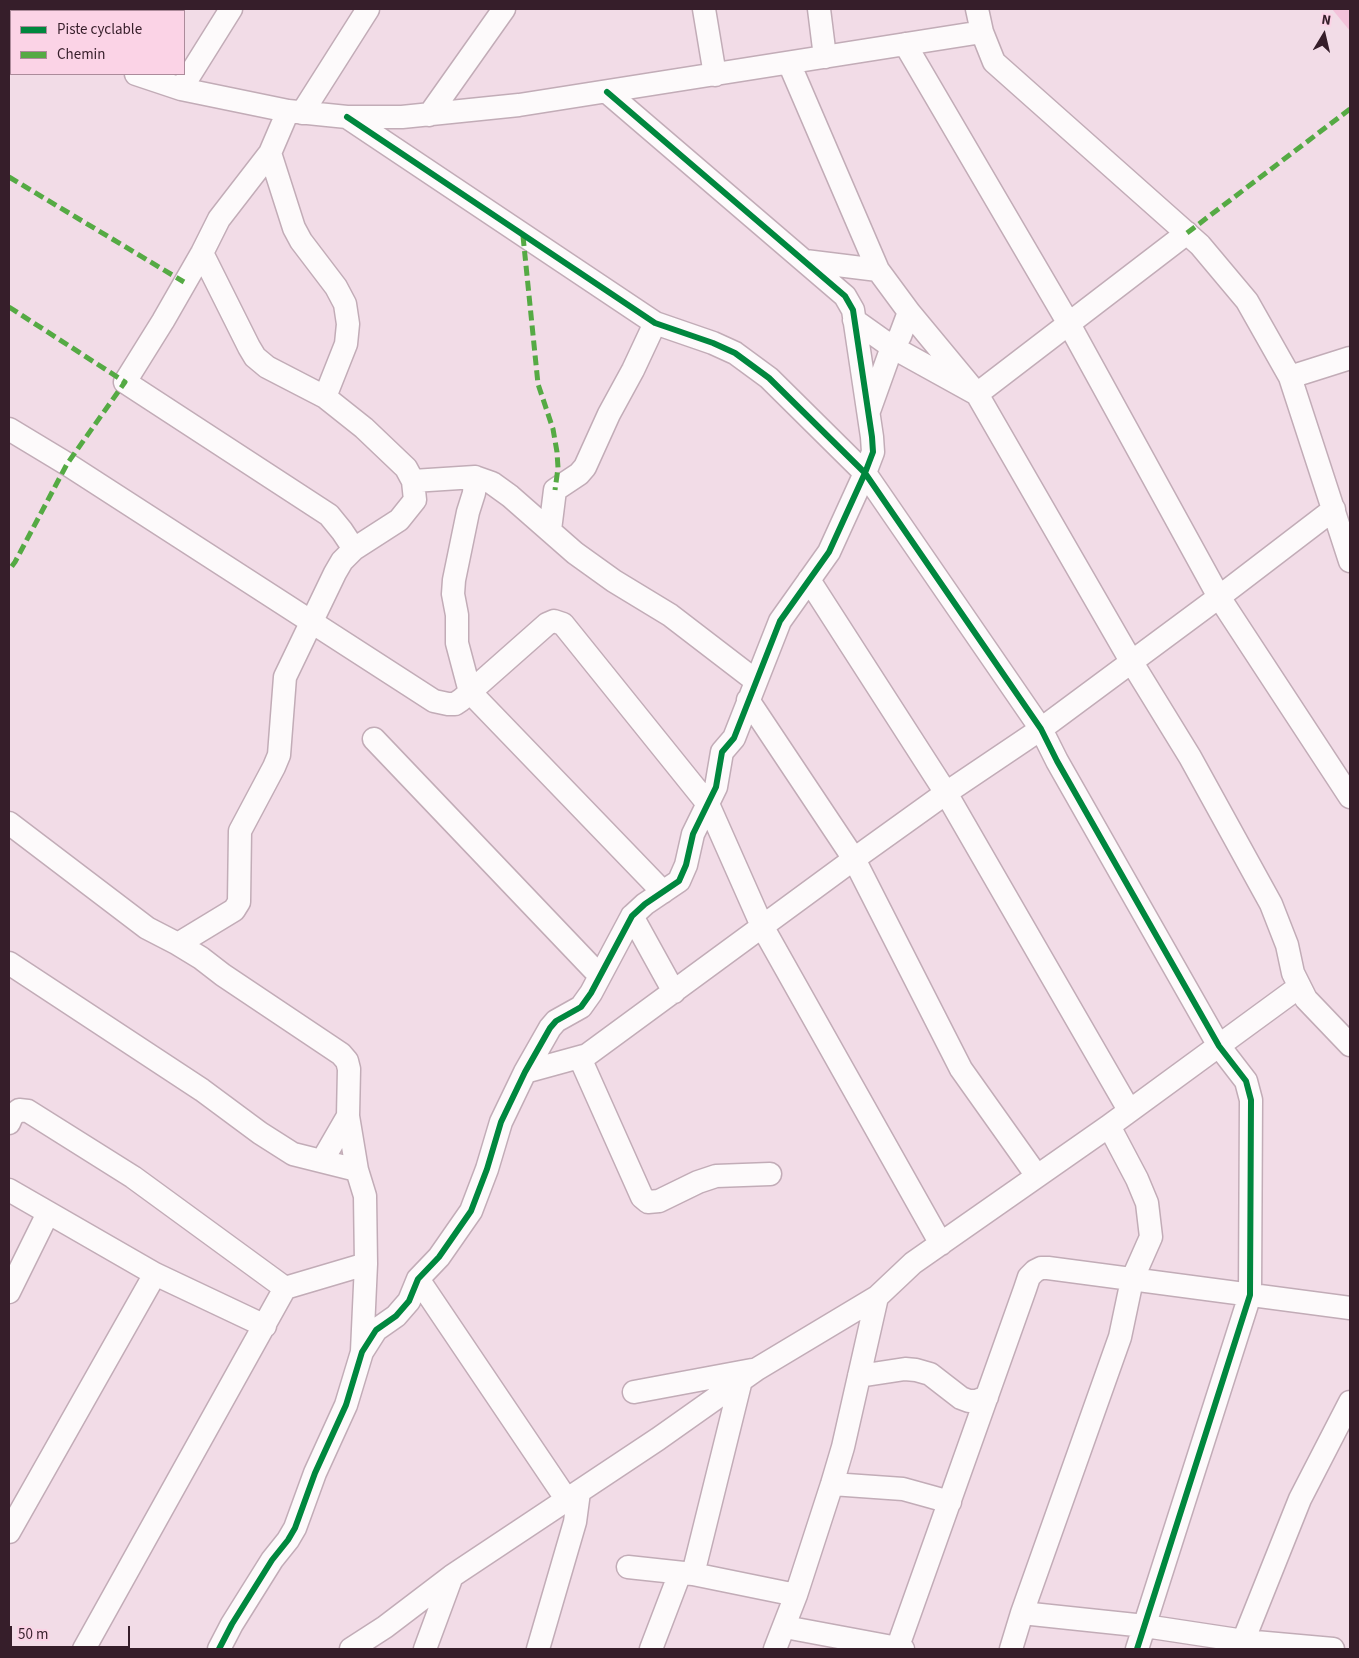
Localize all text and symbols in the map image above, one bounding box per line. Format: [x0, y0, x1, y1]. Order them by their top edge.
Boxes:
legend [10, 10, 185, 75]
north arrow [1299, 10, 1349, 60]
text: N [1320, 10, 1333, 31]
text: Piste cyclable [57, 19, 142, 40]
text: Chemin [57, 44, 106, 65]
scale bar [12, 1616, 132, 1648]
text: 50 m [18, 1624, 48, 1645]

